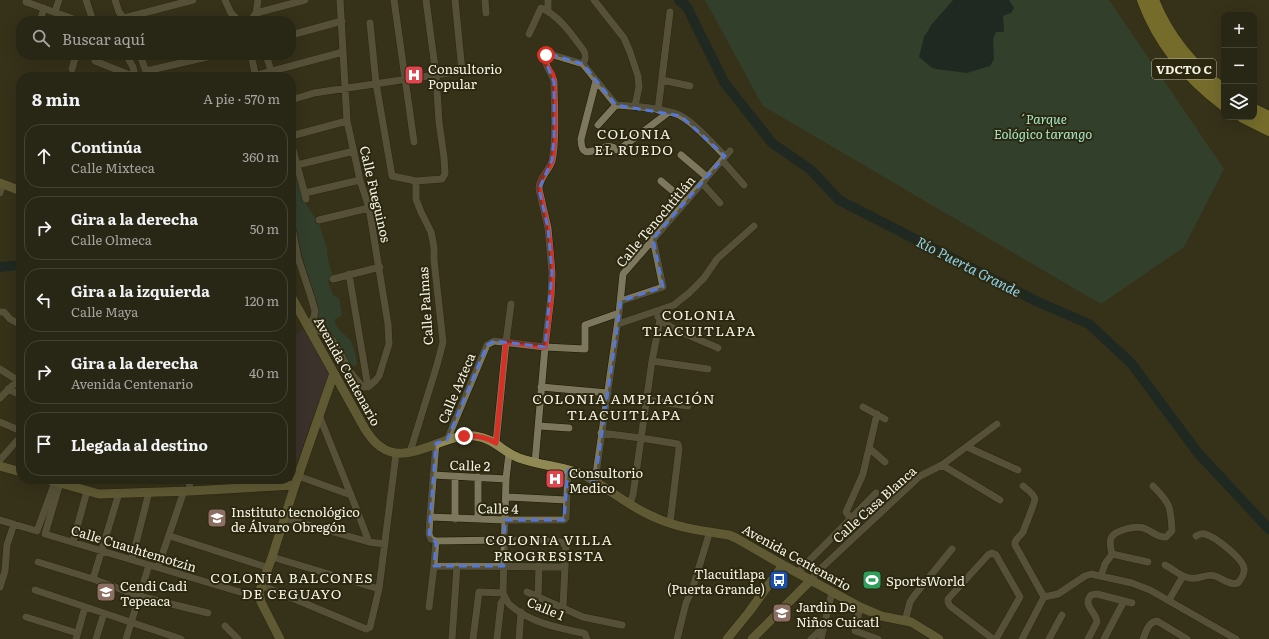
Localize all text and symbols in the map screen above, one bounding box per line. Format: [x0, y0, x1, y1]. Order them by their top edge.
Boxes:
map controls [1221, 12, 1257, 120]
button: + [1221, 12, 1257, 48]
search box [16, 16, 296, 60]
icon: search [30, 27, 52, 49]
text: Buscar aquí [62, 27, 145, 50]
route start [537, 46, 555, 64]
button: − [1221, 48, 1257, 84]
place label: Consultorio Popular [428, 59, 502, 93]
road number: VDCTO C [1152, 59, 1216, 79]
hospital icon: Consultorio Popular [403, 64, 425, 86]
button: layers [1221, 84, 1257, 120]
text: 8 min [32, 86, 80, 111]
text: A pie · 570 m [203, 89, 280, 108]
park label: ´Parque Eológico tarango [994, 109, 1092, 143]
district label: COLONIA EL RUEDO [594, 123, 674, 159]
text: Continúa [71, 135, 142, 158]
street label: Calle Fueguinos [356, 144, 396, 244]
icon: ahead [33, 145, 55, 167]
text: 360 m [242, 147, 279, 166]
text: Calle Mixteca [71, 158, 155, 177]
street label: Calle Tenochtitlán [611, 171, 699, 271]
text: Gira a la derecha [71, 207, 198, 230]
icon: right [33, 217, 55, 239]
text: 50 m [250, 219, 279, 238]
text: Calle Olmeca [71, 230, 152, 249]
water label: Río Puerta Grande [913, 231, 1025, 301]
street label: Calle Palmas [413, 266, 437, 346]
text: Gira a la izquierda [71, 279, 210, 302]
icon: left [33, 289, 55, 311]
text: 120 m [244, 291, 279, 310]
text: Calle Maya [71, 302, 138, 321]
district label: COLONIA TLACUITLAPA [642, 304, 756, 340]
street label: Avenida Centenario [310, 313, 386, 429]
street label: Calle Azteca [433, 350, 479, 426]
text: Gira a la derecha [71, 351, 198, 374]
icon: right [33, 361, 55, 383]
text: 40 m [249, 363, 279, 382]
text: Avenida Centenario [71, 374, 193, 393]
district label: COLONIA AMPLIACIÓN TLACUITLAPA [532, 388, 716, 424]
route end [455, 427, 473, 445]
icon: arrive [33, 433, 55, 455]
text: Llegada al destino [71, 433, 208, 456]
street label: Calle 2 [449, 455, 491, 475]
street label: Calle Casa Blanca [828, 461, 920, 547]
place label: Consultorio Medico [569, 463, 643, 497]
hospital icon: Consultorio Medico [544, 468, 566, 490]
street label: Calle 4 [477, 498, 519, 518]
place label: Instituto tecnológico de Álvaro Obregón [231, 502, 360, 536]
school or university icon: Instituto tecnológico de Álvaro Obregón [206, 507, 228, 529]
street label: Avenida Centenario [739, 519, 855, 595]
street label: Calle Cuauhtemotzin [69, 520, 200, 576]
district label: COLONIA VILLA PROGRESISTA [485, 529, 613, 565]
place label: Tlacuitlapa (Puerta Grande) [667, 564, 765, 598]
district label: COLONIA BALCONES DE CEGUAYO [210, 567, 374, 603]
bus stop icon: Tlacuitlapa (Puerta Grande) [768, 569, 790, 591]
sports icon: SportsWorld [861, 569, 883, 591]
place label: SportsWorld [886, 571, 965, 590]
place label: Cendi Cadi Tepeaca [120, 576, 188, 610]
school or university icon: Cendi Cadi Tepeaca [95, 581, 117, 603]
street label: Calle 1 [524, 592, 568, 624]
place label: Jardin De Niños Cuicatl [796, 597, 880, 631]
school or university icon: Jardin De Niños Cuicatl [771, 602, 793, 624]

